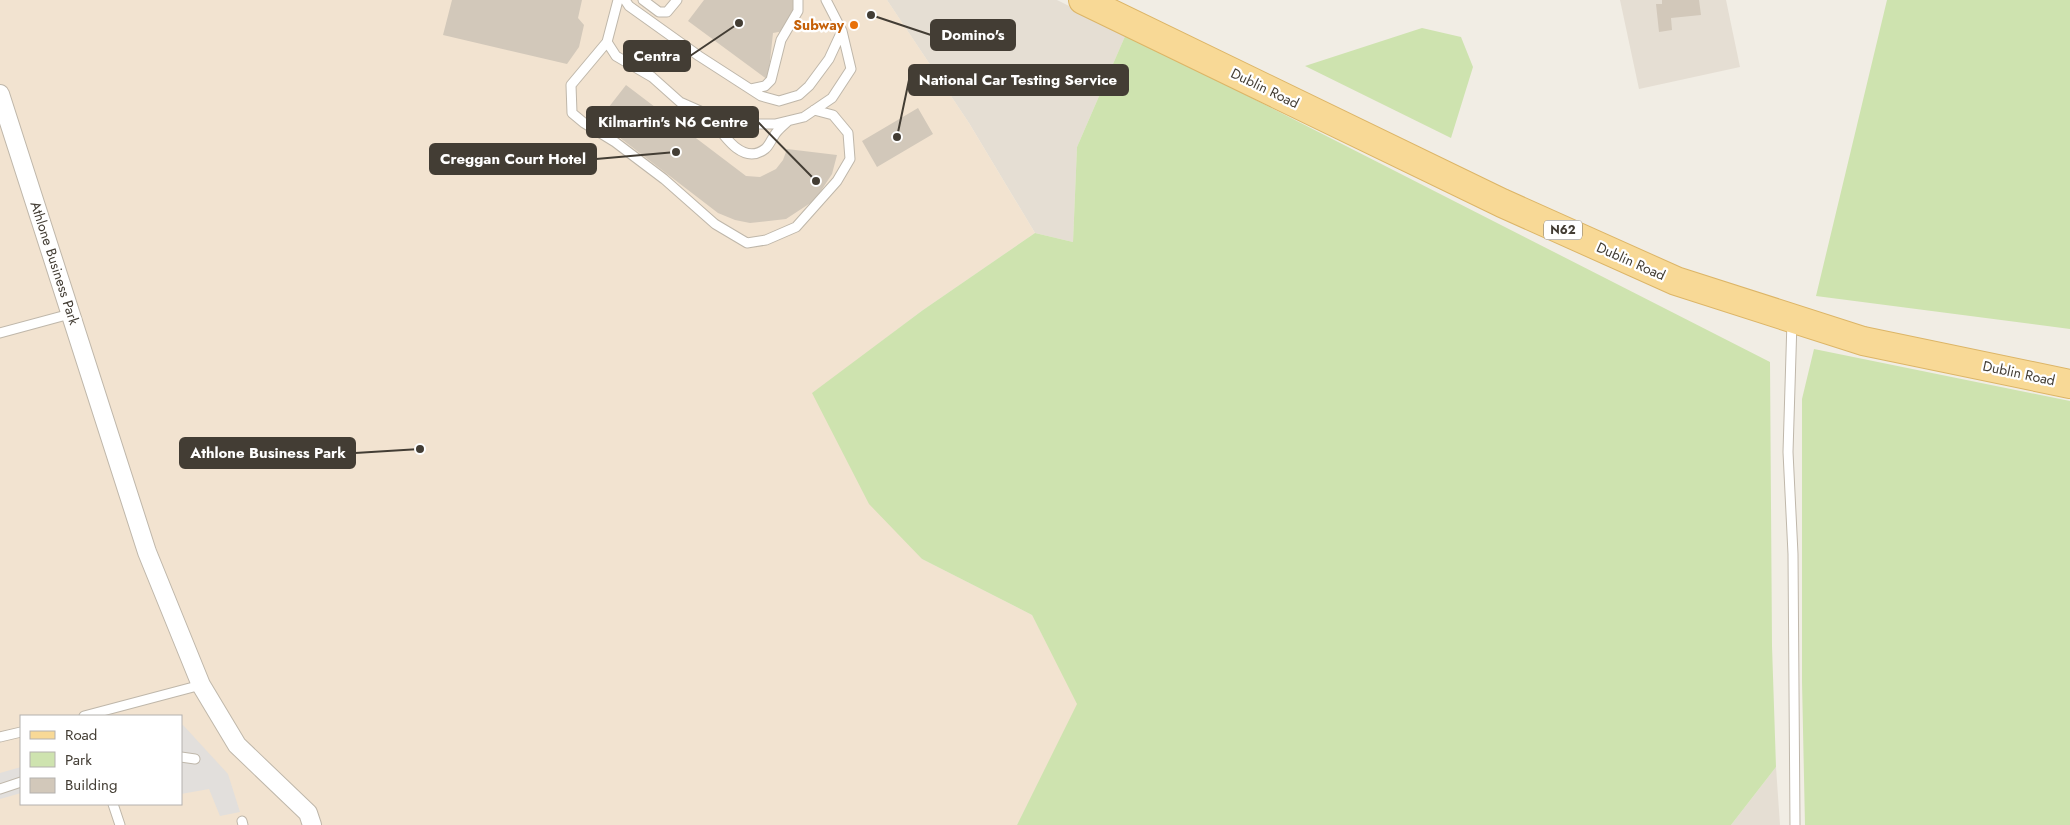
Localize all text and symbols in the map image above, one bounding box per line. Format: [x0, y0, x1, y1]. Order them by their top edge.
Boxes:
place label: Subway [793, 15, 845, 35]
marker: Subway [848, 19, 860, 31]
callout: Domino's [931, 20, 1015, 50]
text: Domino's [941, 24, 1005, 46]
callout: Centra [624, 41, 690, 71]
text: Centra [634, 45, 680, 67]
street label: Dublin Road [1228, 63, 1302, 113]
callout: National Car Testing Service [909, 65, 1128, 95]
text: National Car Testing Service [919, 69, 1118, 91]
callout: Kilmartin's N6 Centre [587, 107, 758, 137]
text: Kilmartin's N6 Centre [598, 111, 749, 133]
callout: Creggan Court Hotel [430, 144, 596, 174]
text: Creggan Court Hotel [440, 148, 586, 170]
street label: Athlone Business Park [26, 199, 85, 328]
road number: N62 [1544, 220, 1582, 240]
street label: Dublin Road [1593, 237, 1669, 285]
street label: Dublin Road [1981, 356, 2057, 390]
callout: Athlone Business Park [180, 438, 355, 468]
text: Athlone Business Park [189, 442, 346, 464]
legend [20, 715, 182, 805]
text: Road [65, 724, 97, 746]
text: Park [65, 749, 92, 771]
text: Building [65, 774, 117, 796]

